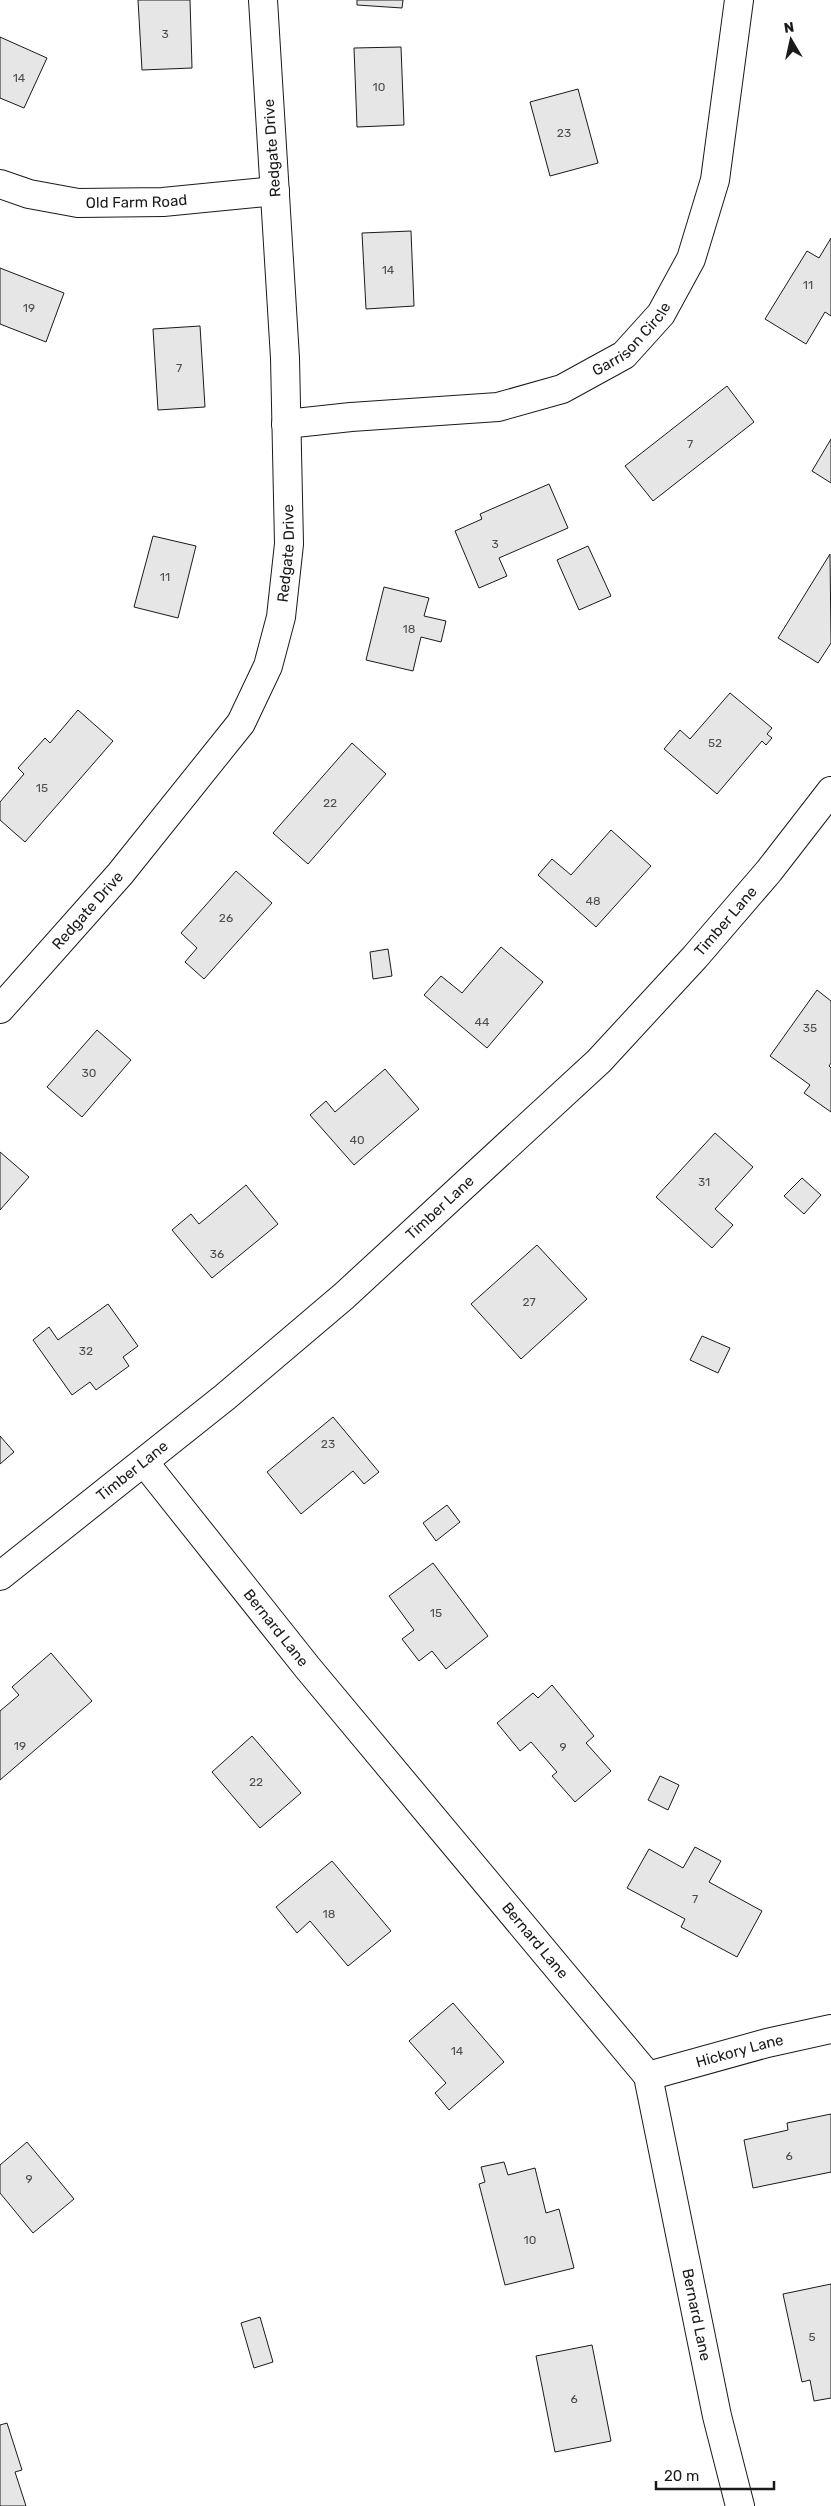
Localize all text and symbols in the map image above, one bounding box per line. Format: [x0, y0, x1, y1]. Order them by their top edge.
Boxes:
north arrow [766, 15, 816, 65]
text: N [783, 18, 795, 37]
house number: 3 [161, 27, 169, 41]
house number: 14 [13, 71, 26, 85]
house number: 10 [373, 80, 385, 94]
street label: Redgate Drive [260, 98, 284, 198]
house number: 23 [557, 126, 571, 140]
street label: Old Farm Road [86, 191, 188, 212]
house number: 14 [382, 263, 395, 277]
house number: 11 [803, 278, 813, 292]
street label: Garrison Circle [589, 299, 675, 380]
house number: 19 [23, 301, 35, 315]
house number: 7 [176, 361, 182, 375]
house number: 7 [687, 437, 693, 451]
street label: Redgate Drive [274, 504, 298, 603]
house number: 3 [491, 537, 499, 551]
house number: 11 [160, 570, 170, 584]
house number: 18 [403, 622, 415, 636]
house number: 52 [708, 736, 722, 750]
house number: 15 [36, 781, 48, 795]
house number: 22 [323, 796, 337, 810]
street label: Redgate Drive [48, 868, 127, 953]
street label: Timber Lane [691, 883, 761, 960]
house number: 48 [585, 894, 601, 908]
house number: 26 [219, 911, 233, 925]
house number: 44 [475, 1015, 490, 1029]
house number: 35 [803, 1021, 817, 1035]
house number: 30 [82, 1066, 96, 1080]
house number: 40 [349, 1133, 365, 1147]
street label: Timber Lane [402, 1172, 478, 1243]
house number: 31 [698, 1175, 710, 1189]
house number: 36 [210, 1247, 224, 1261]
house number: 27 [522, 1295, 536, 1309]
house number: 32 [79, 1344, 93, 1358]
street label: Timber Lane [93, 1437, 172, 1505]
house number: 23 [321, 1437, 335, 1451]
street label: Bernard Lane [240, 1586, 312, 1670]
house number: 15 [430, 1606, 442, 1620]
house number: 19 [14, 1739, 26, 1753]
house number: 9 [559, 1740, 567, 1754]
house number: 22 [249, 1775, 263, 1789]
house number: 7 [692, 1892, 698, 1906]
street label: Bernard Lane [498, 1899, 572, 1982]
house number: 18 [323, 1907, 335, 1921]
street label: Hickory Lane [694, 2031, 785, 2071]
house number: 14 [451, 2044, 464, 2058]
house number: 6 [785, 2149, 793, 2163]
house number: 9 [25, 2172, 33, 2186]
house number: 10 [524, 2233, 536, 2247]
street label: Bernard Lane [678, 2267, 715, 2363]
house number: 5 [808, 2330, 816, 2344]
house number: 6 [570, 2392, 578, 2406]
scale bar [656, 2458, 774, 2490]
text: 20 m [664, 2467, 699, 2485]

